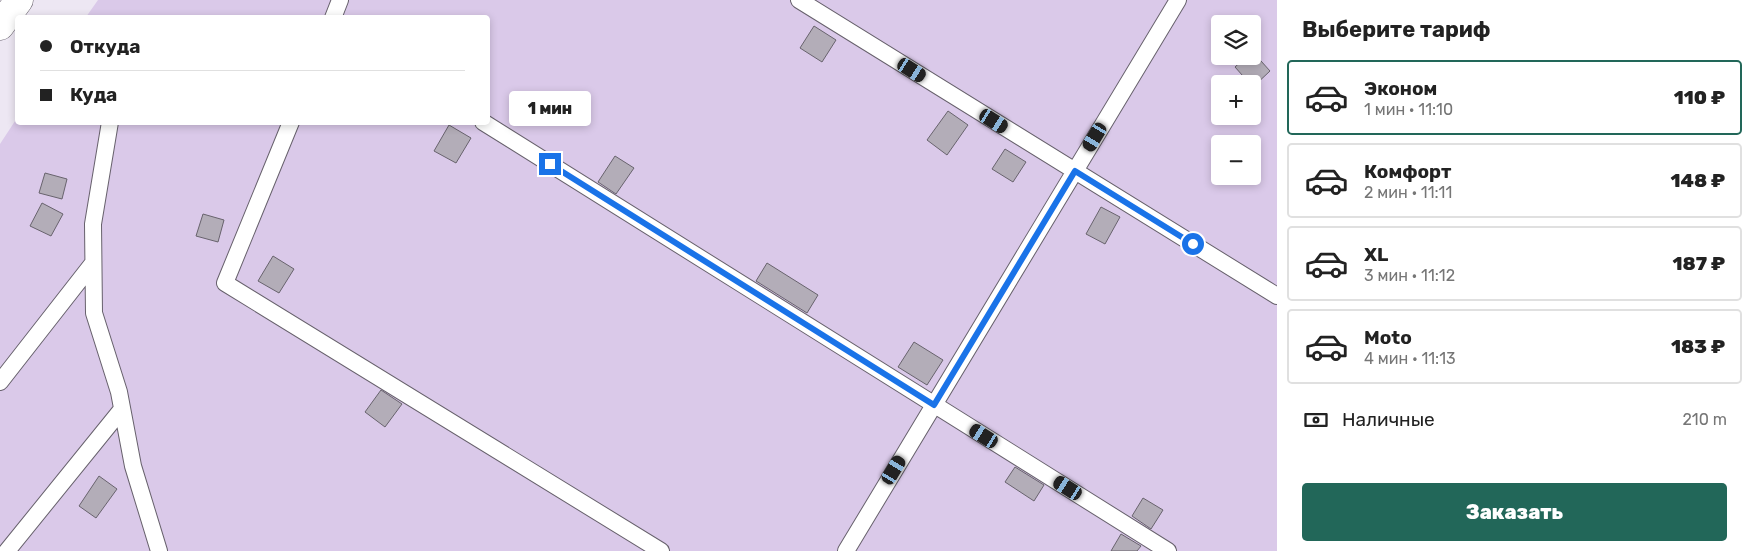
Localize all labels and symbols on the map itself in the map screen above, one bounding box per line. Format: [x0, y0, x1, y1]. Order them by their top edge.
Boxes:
car [895, 56, 928, 84]
callout: 1 мин [509, 91, 591, 126]
car [977, 107, 1010, 135]
car [1080, 120, 1109, 154]
route end [539, 153, 561, 175]
route start [1182, 233, 1204, 255]
car [967, 422, 1000, 450]
car [879, 453, 908, 487]
car [1051, 474, 1084, 502]

